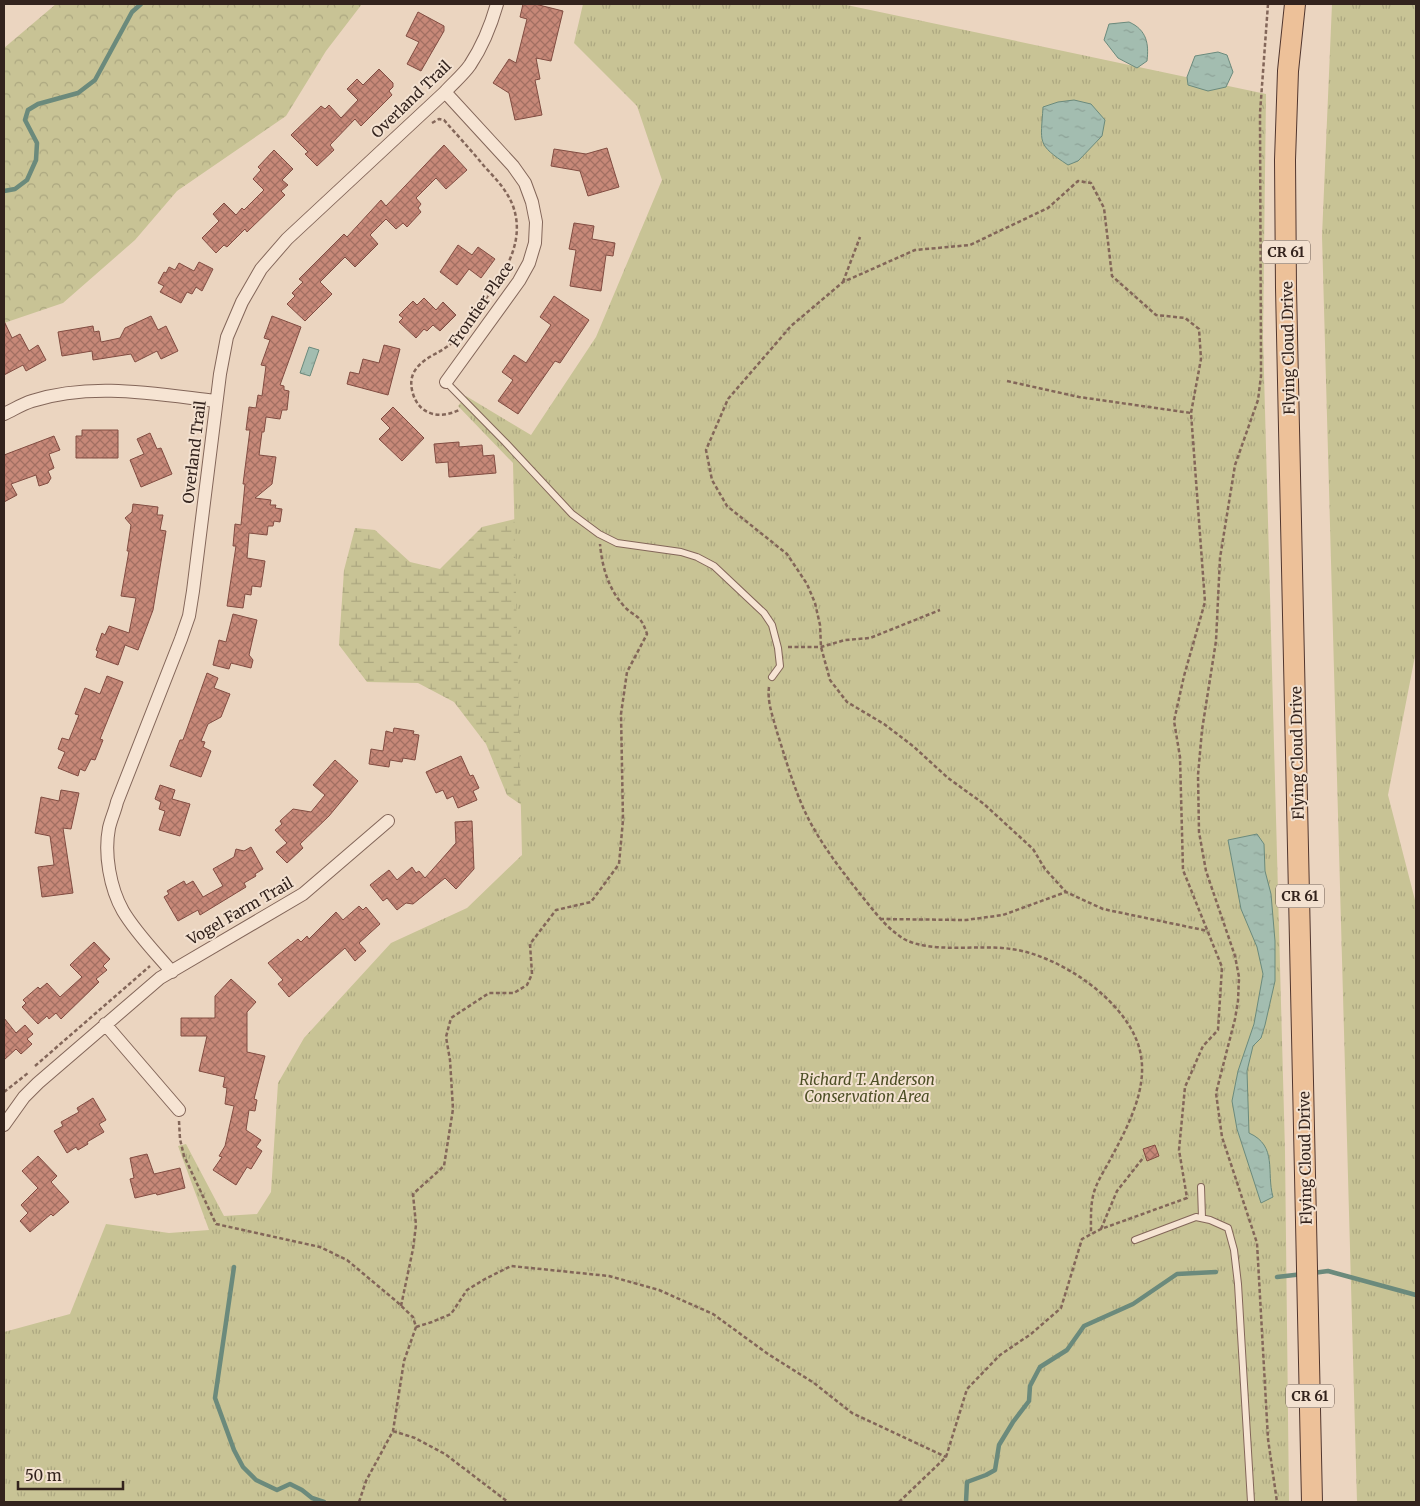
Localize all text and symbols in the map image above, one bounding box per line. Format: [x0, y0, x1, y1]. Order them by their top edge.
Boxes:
street label: Overland Trail [367, 56, 455, 142]
road number: CR 61 [1262, 240, 1310, 264]
street label: Frontier Place [445, 257, 518, 350]
street label: Flying Cloud Drive [1277, 281, 1299, 415]
street label: Overland Trail [178, 399, 210, 505]
street label: Flying Cloud Drive [1286, 686, 1308, 820]
street label: Vogel Farm Trail [183, 873, 297, 950]
road number: CR 61 [1276, 884, 1324, 908]
park label: Richard T. Anderson Conservation Area [799, 1070, 935, 1106]
street label: Flying Cloud Drive [1294, 1091, 1316, 1225]
road number: CR 61 [1286, 1384, 1334, 1408]
scale bar [18, 1458, 122, 1490]
text: 50 m [25, 1466, 62, 1485]

